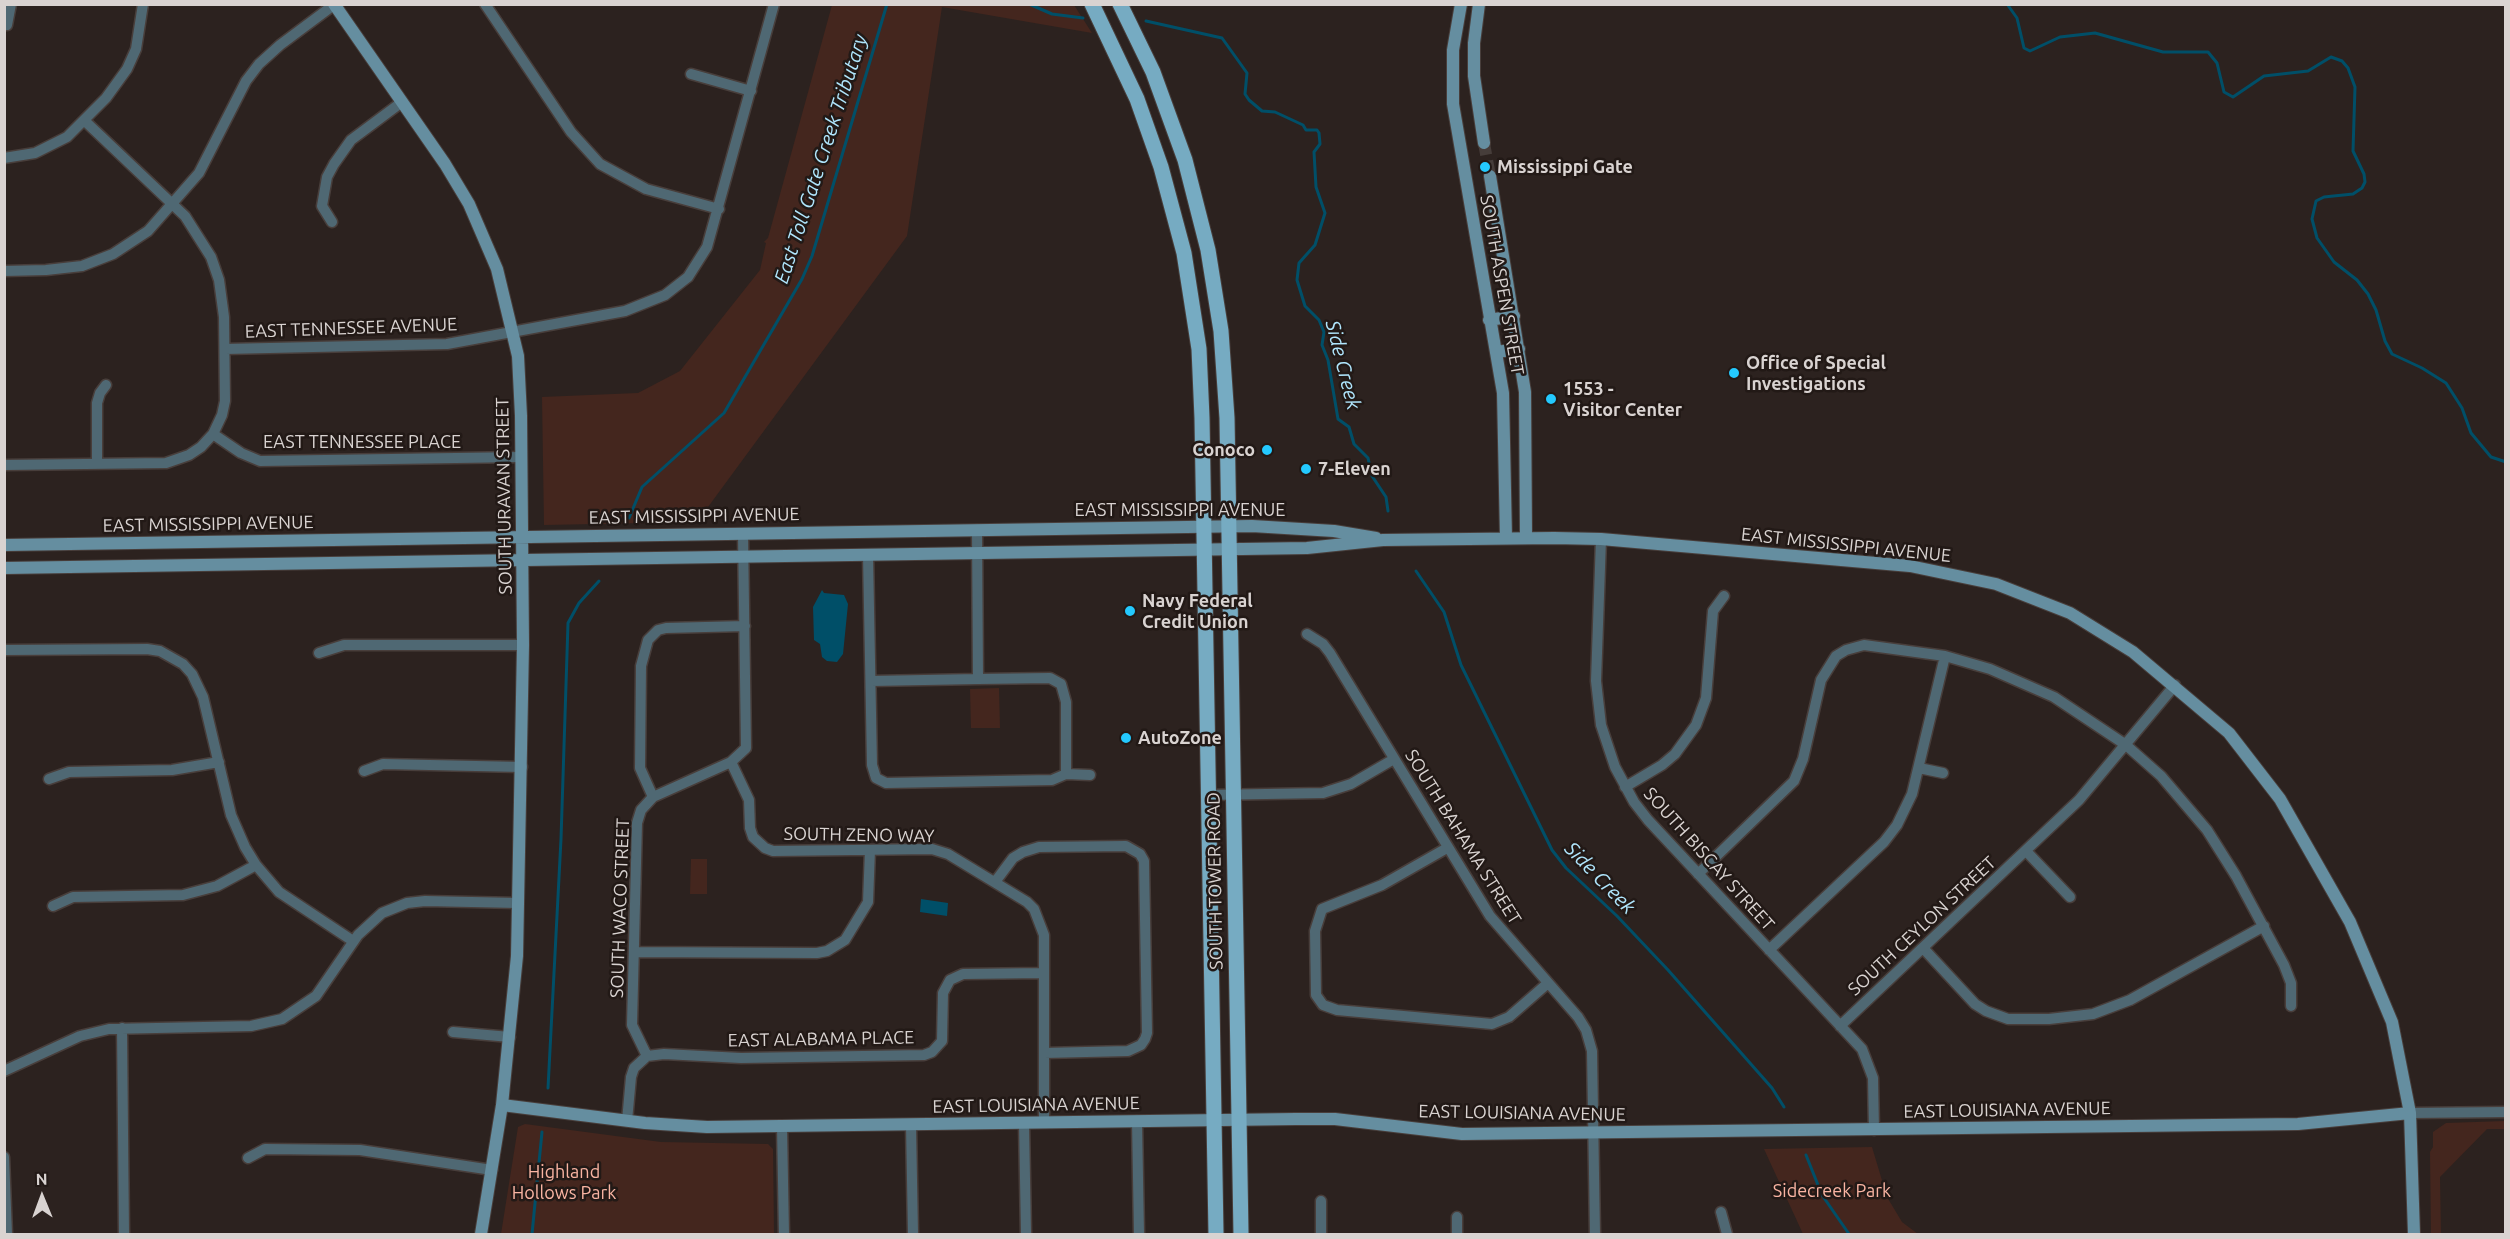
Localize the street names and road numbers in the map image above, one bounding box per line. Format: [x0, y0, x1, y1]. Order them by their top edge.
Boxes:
street label: SOUTH ASPEN STREET [1476, 193, 1528, 377]
street label: EAST TENNESSEE AVENUE [244, 313, 458, 343]
street label: SOUTH URAVAN STREET [491, 397, 517, 595]
street label: EAST TENNESSEE PLACE [263, 431, 461, 453]
street label: EAST MISSISSIPPI AVENUE [1075, 499, 1285, 521]
street label: EAST MISSISSIPPI AVENUE [588, 503, 800, 529]
street label: EAST MISSISSIPPI AVENUE [102, 511, 314, 537]
street label: EAST MISSISSIPPI AVENUE [1740, 523, 1952, 567]
street label: SOUTH BAHAMA STREET [1400, 746, 1526, 928]
street label: SOUTH BISCAY STREET [1639, 783, 1779, 935]
street label: SOUTH TOWER ROAD [1203, 792, 1227, 970]
street label: SOUTH WACO STREET [606, 818, 634, 998]
street label: SOUTH ZENO WAY [783, 823, 935, 847]
street label: SOUTH CEYLON STREET [1844, 852, 2000, 1000]
street label: EAST ALABAMA PLACE [728, 1027, 914, 1051]
street label: EAST LOUISIANA AVENUE [932, 1092, 1140, 1118]
street label: EAST LOUISIANA AVENUE [1903, 1097, 2111, 1123]
street label: EAST LOUISIANA AVENUE [1418, 1100, 1626, 1126]

